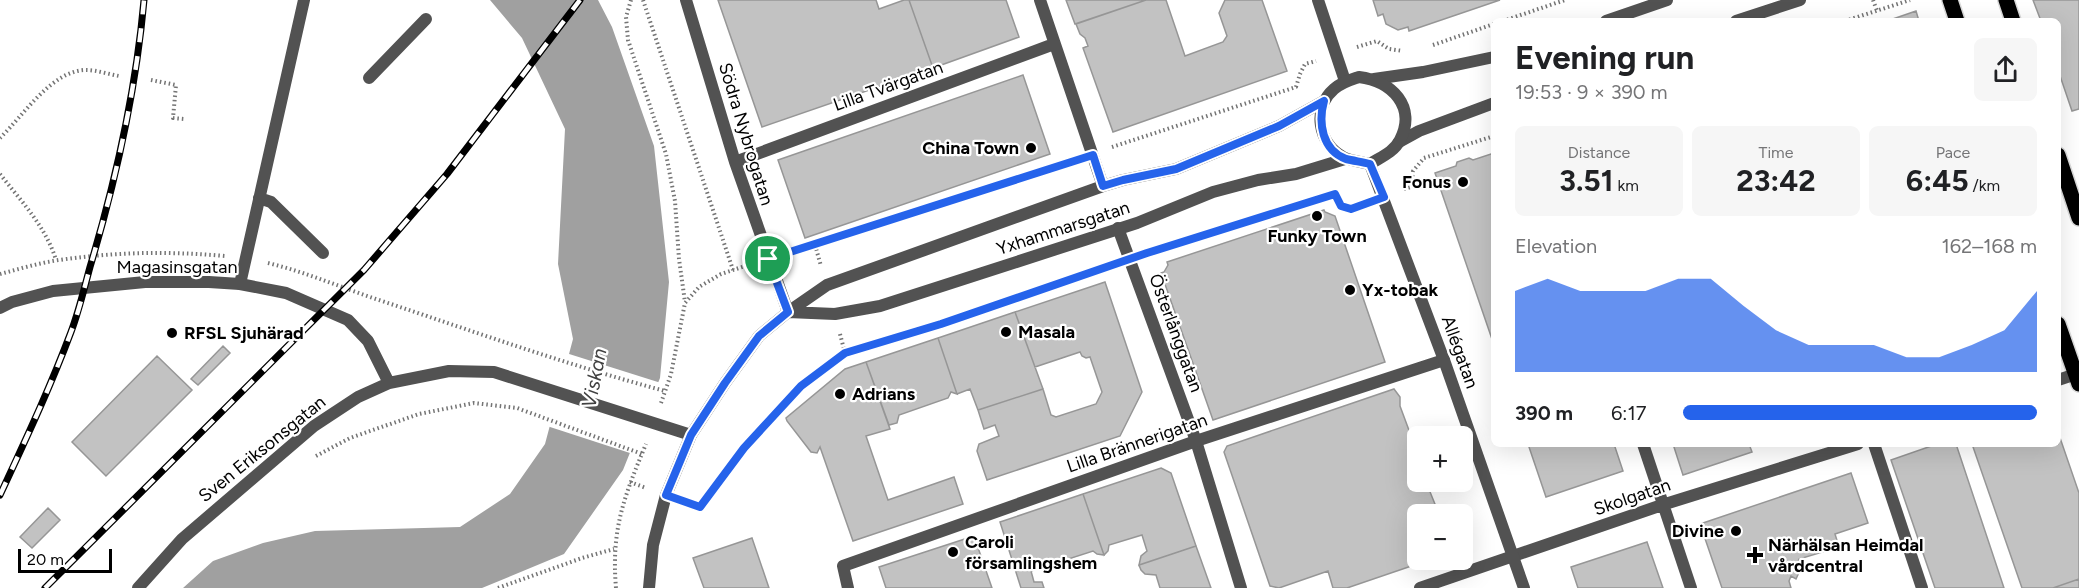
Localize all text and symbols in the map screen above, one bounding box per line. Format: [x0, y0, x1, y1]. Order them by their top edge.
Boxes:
text: Evening run [1515, 38, 1694, 77]
button: share [1974, 38, 2037, 101]
street label: Lilla Tvärgatan [830, 56, 946, 116]
street label: Södra Nybrogatan [714, 60, 778, 208]
text: 19:53 · 9 × 390 m [1515, 80, 1668, 104]
place label: China Town [922, 137, 1019, 159]
marker: China Town [1024, 141, 1038, 155]
text: Distance [1568, 143, 1630, 162]
text: Time [1759, 143, 1793, 162]
text: Pace [1936, 143, 1970, 162]
text: 3.51 [1559, 162, 1613, 199]
text: 23:42 [1736, 162, 1816, 199]
text: 6:45 [1906, 162, 1969, 199]
place label: Fonus [1402, 171, 1452, 193]
marker: Fonus [1456, 175, 1470, 189]
text: km [1613, 176, 1639, 195]
text: /km [1969, 176, 2000, 195]
street label: Yxhammarsgatan [994, 196, 1132, 260]
marker: Funky Town [1310, 209, 1324, 223]
place label: Funky Town [1267, 225, 1367, 247]
pin [742, 233, 793, 284]
text: Elevation [1515, 234, 1597, 258]
text: 162–168 m [1941, 234, 2037, 258]
icon: arrive [751, 242, 784, 275]
street label: Magasinsgatan [117, 256, 237, 278]
street label: Österlånggatan [1144, 271, 1208, 395]
place label: Yx-tobak [1362, 279, 1438, 301]
marker: Yx-tobak [1343, 283, 1357, 297]
street label: Allégatan [1437, 313, 1483, 391]
place label: Masala [1018, 321, 1075, 343]
place label: RFSL Sjuhärad [184, 322, 304, 344]
marker: Masala [999, 325, 1013, 339]
marker: RFSL Sjuhärad [165, 326, 179, 340]
water label: Viskan [576, 346, 612, 410]
place label: Adrians [852, 383, 916, 405]
marker: Adrians [833, 387, 847, 401]
street label: Sven Eriksonsgatan [194, 391, 330, 507]
text: 390 m [1515, 401, 1573, 425]
text: 6:17 [1611, 401, 1646, 425]
street label: Lilla Brännerigatan [1064, 409, 1210, 477]
map controls [1407, 426, 1473, 570]
button: + [1407, 426, 1473, 492]
street label: Skolgatan [1591, 474, 1673, 520]
button: − [1407, 504, 1473, 570]
place label: Divine [1672, 520, 1724, 542]
marker: Divine [1729, 524, 1743, 538]
place label: Caroli församlingshem [965, 531, 1097, 574]
place label: Närhälsan Heimdal vårdcentral [1768, 534, 1924, 577]
marker: Caroli församlingshem [946, 545, 960, 559]
scale bar [18, 546, 112, 574]
marker: Närhälsan Heimdal vårdcentral [1746, 546, 1764, 564]
text: 20 m [27, 550, 64, 569]

